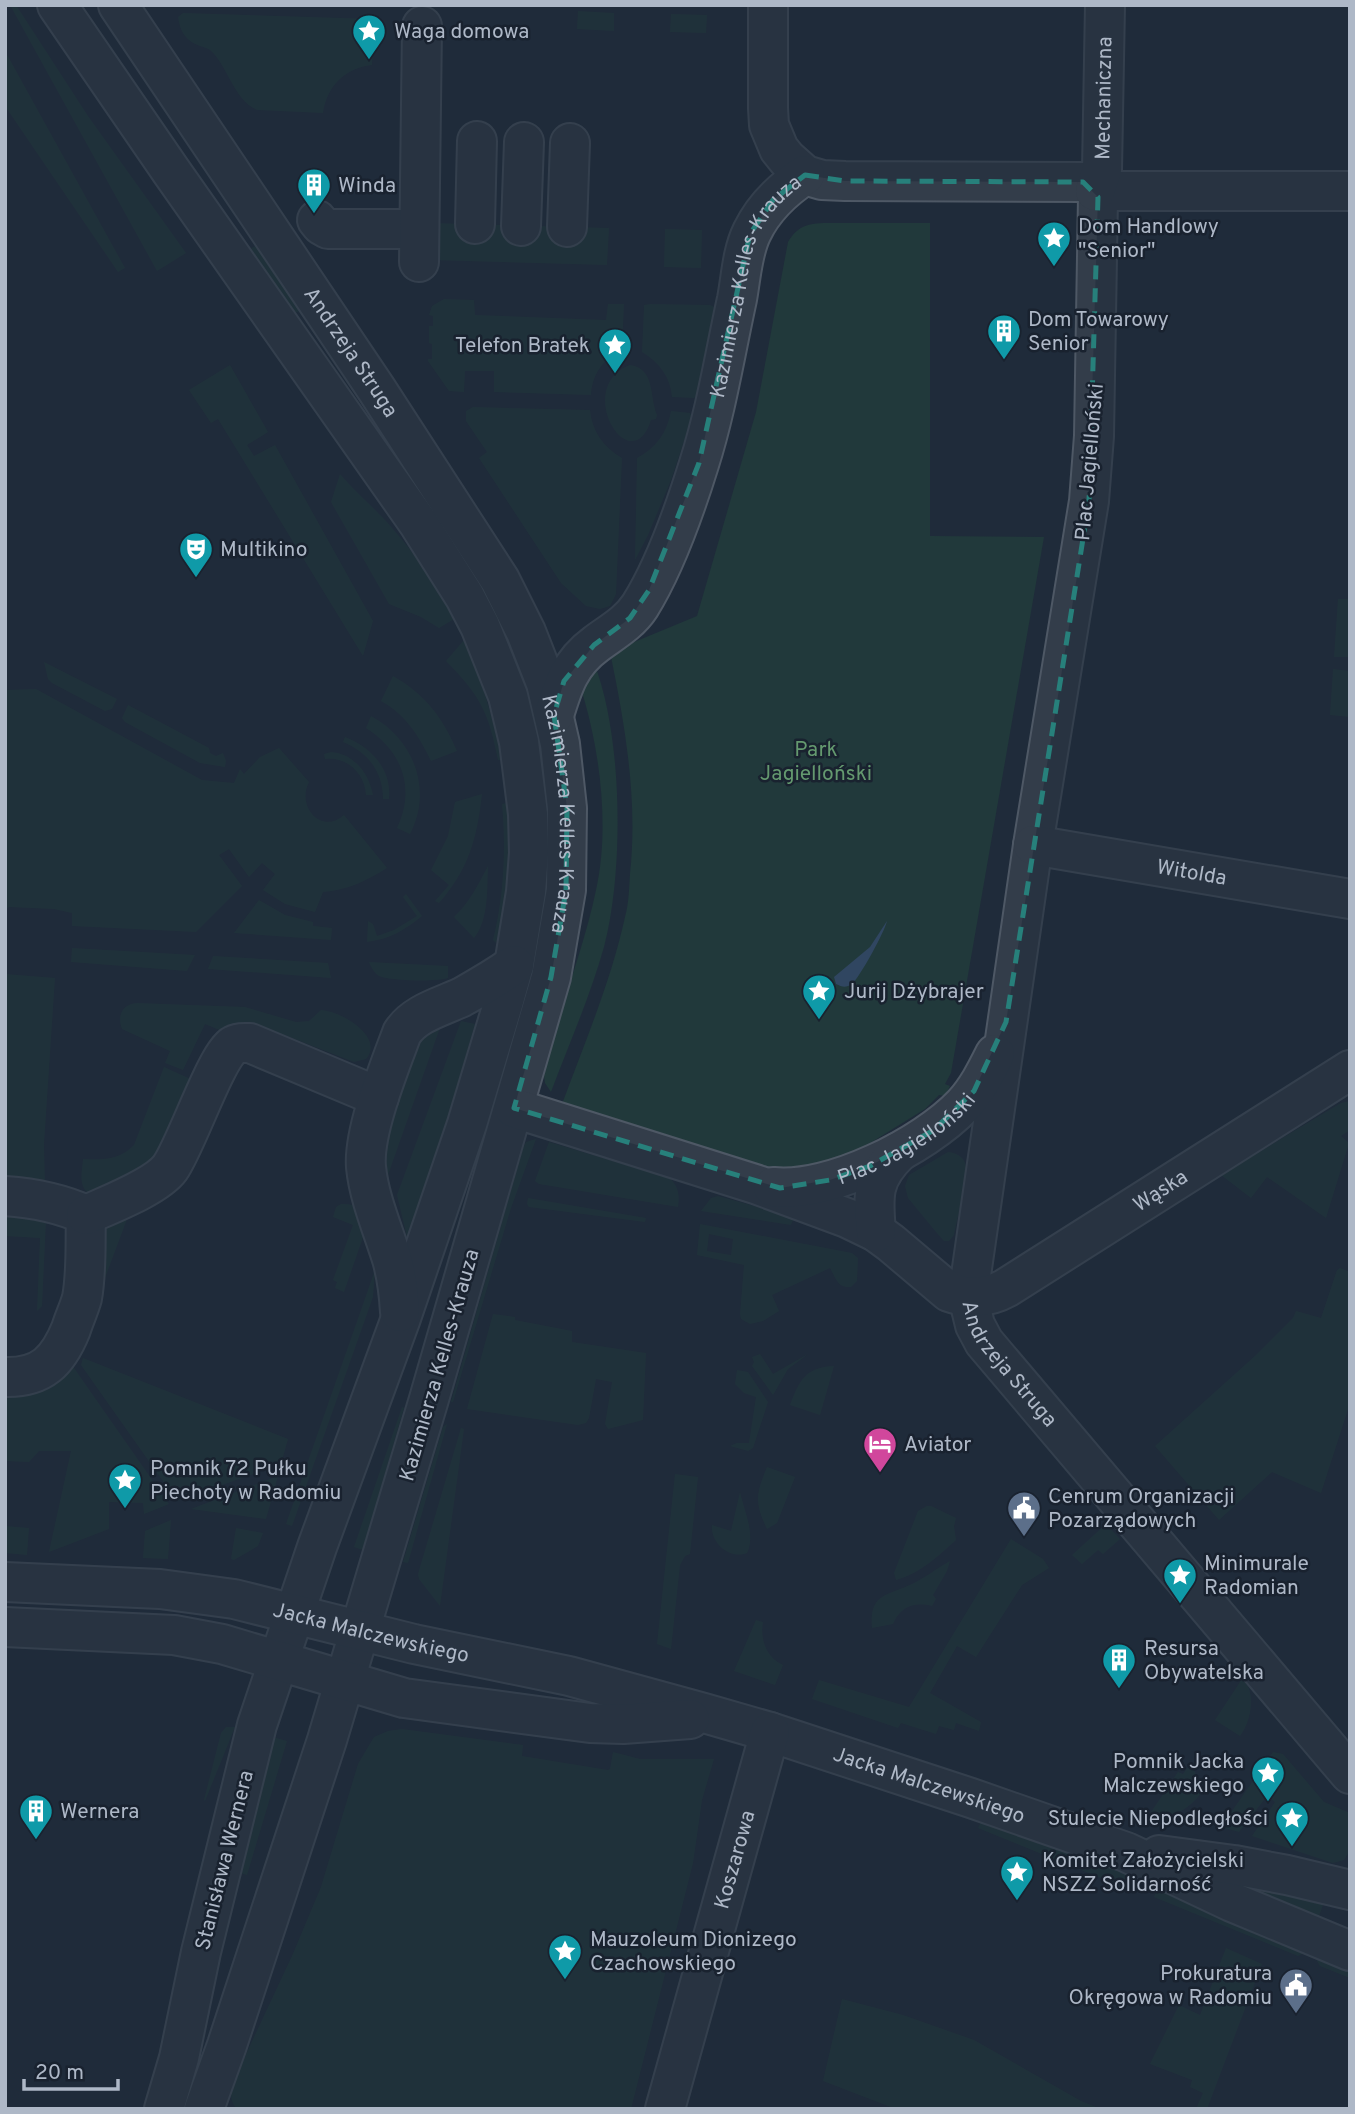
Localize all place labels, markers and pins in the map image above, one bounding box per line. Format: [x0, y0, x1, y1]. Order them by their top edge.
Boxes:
place icon: Waga domowa [350, 12, 388, 61]
place label: Waga domowa [394, 19, 529, 46]
building icon: Winda [295, 166, 333, 215]
place label: Winda [338, 173, 396, 200]
place label: Dom Handlowy "Senior" [1078, 214, 1219, 265]
place icon: Dom Handlowy "Senior" [1035, 219, 1073, 268]
place label: Dom Towarowy Senior [1028, 307, 1169, 358]
building icon: Dom Towarowy Senior [985, 312, 1023, 361]
place icon: Telefon Bratek [596, 326, 634, 375]
place label: Telefon Bratek [455, 333, 590, 360]
theatre icon: Multikino [177, 530, 215, 579]
place label: Multikino [220, 537, 307, 564]
place icon: Jurij Dżybrajer [800, 972, 838, 1021]
place label: Jurij Dżybrajer [844, 979, 984, 1006]
hotel icon: Aviator [861, 1425, 899, 1474]
place label: Aviator [904, 1432, 972, 1459]
place label: Pomnik 72 Pułku Piechoty w Radomiu [150, 1456, 341, 1507]
place icon: Pomnik 72 Pułku Piechoty w Radomiu [106, 1461, 144, 1510]
place label: Cenrum Organizacji Pozarządowych [1048, 1484, 1235, 1535]
public building icon: Cenrum Organizacji Pozarządowych [1005, 1489, 1043, 1538]
place label: Minimurale Radomian [1204, 1551, 1309, 1602]
place icon: Minimurale Radomian [1161, 1556, 1199, 1605]
place label: Resursa Obywatelska [1144, 1636, 1264, 1687]
building icon: Resursa Obywatelska [1100, 1641, 1138, 1690]
place label: Pomnik Jacka Malczewskiego [1103, 1749, 1244, 1800]
place icon: Pomnik Jacka Malczewskiego [1249, 1754, 1287, 1803]
building icon: Wernera [17, 1792, 55, 1841]
place label: Wernera [60, 1799, 139, 1826]
place icon: Stulecie Niepodległości [1273, 1799, 1311, 1848]
place label: Stulecie Niepodległości [1048, 1806, 1268, 1833]
place label: Komitet Założycielski NSZZ Solidarność [1042, 1848, 1244, 1899]
place icon: Komitet Założycielski NSZZ Solidarność [998, 1853, 1036, 1902]
place label: Mauzoleum Dionizego Czachowskiego [590, 1927, 797, 1978]
place icon: Mauzoleum Dionizego Czachowskiego [546, 1932, 584, 1981]
place label: Prokuratura Okręgowa w Radomiu [1069, 1961, 1272, 2012]
public building icon: Prokuratura Okręgowa w Radomiu [1277, 1966, 1315, 2015]

